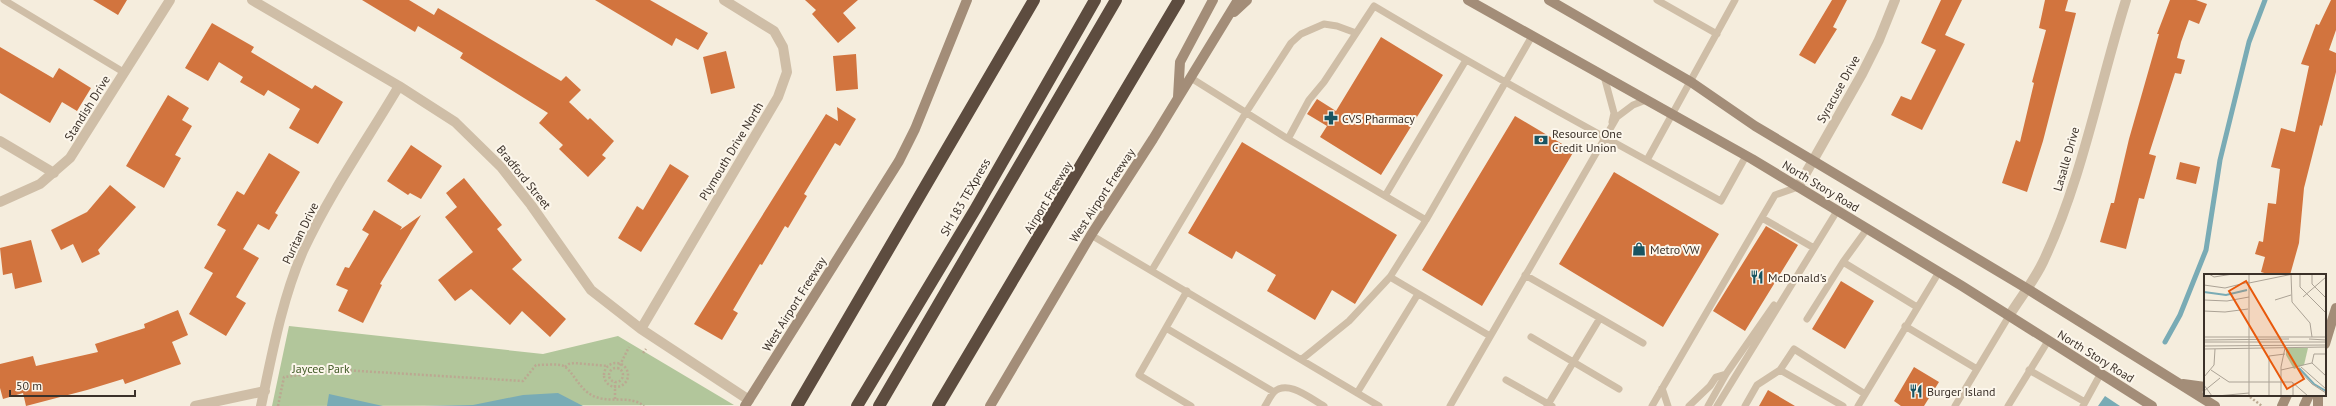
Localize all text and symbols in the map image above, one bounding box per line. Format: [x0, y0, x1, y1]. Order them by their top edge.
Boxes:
street label: Syracuse Drive [1813, 53, 1863, 125]
street label: Standish Drive [61, 73, 113, 143]
street label: Plymouth Drive North [696, 99, 766, 203]
pharmacy icon: CVS Pharmacy [1323, 110, 1339, 126]
place label: CVS Pharmacy [1342, 111, 1415, 126]
street label: Lasalle Drive [2050, 125, 2082, 193]
place label: Resource One Credit Union [1552, 126, 1622, 155]
bank icon: Resource One Credit Union [1533, 132, 1549, 148]
street label: Bradford Street [494, 142, 554, 212]
street label: West Airport Freeway [1066, 145, 1138, 245]
street label: SH 183 TEXpress [937, 156, 993, 238]
street label: North Story Road [1780, 157, 1862, 215]
street label: Airport Freeway [1021, 158, 1076, 236]
street label: Puritan Drive [279, 200, 321, 266]
shop icon: Metro VW [1631, 241, 1647, 257]
place label: Metro VW [1650, 242, 1700, 257]
street label: West Airport Freeway [759, 253, 829, 354]
restaurant icon: McDonald's [1749, 269, 1765, 285]
place label: McDonald's [1768, 270, 1827, 285]
inset map [2204, 274, 2326, 396]
street label: North Story Road [2055, 326, 2137, 386]
park label: Jaycee Park [291, 361, 350, 376]
scale bar [10, 372, 135, 398]
text: 50 m [16, 378, 42, 393]
restaurant icon: Burger Island [1908, 383, 1924, 399]
place label: Burger Island [1927, 384, 1995, 399]

